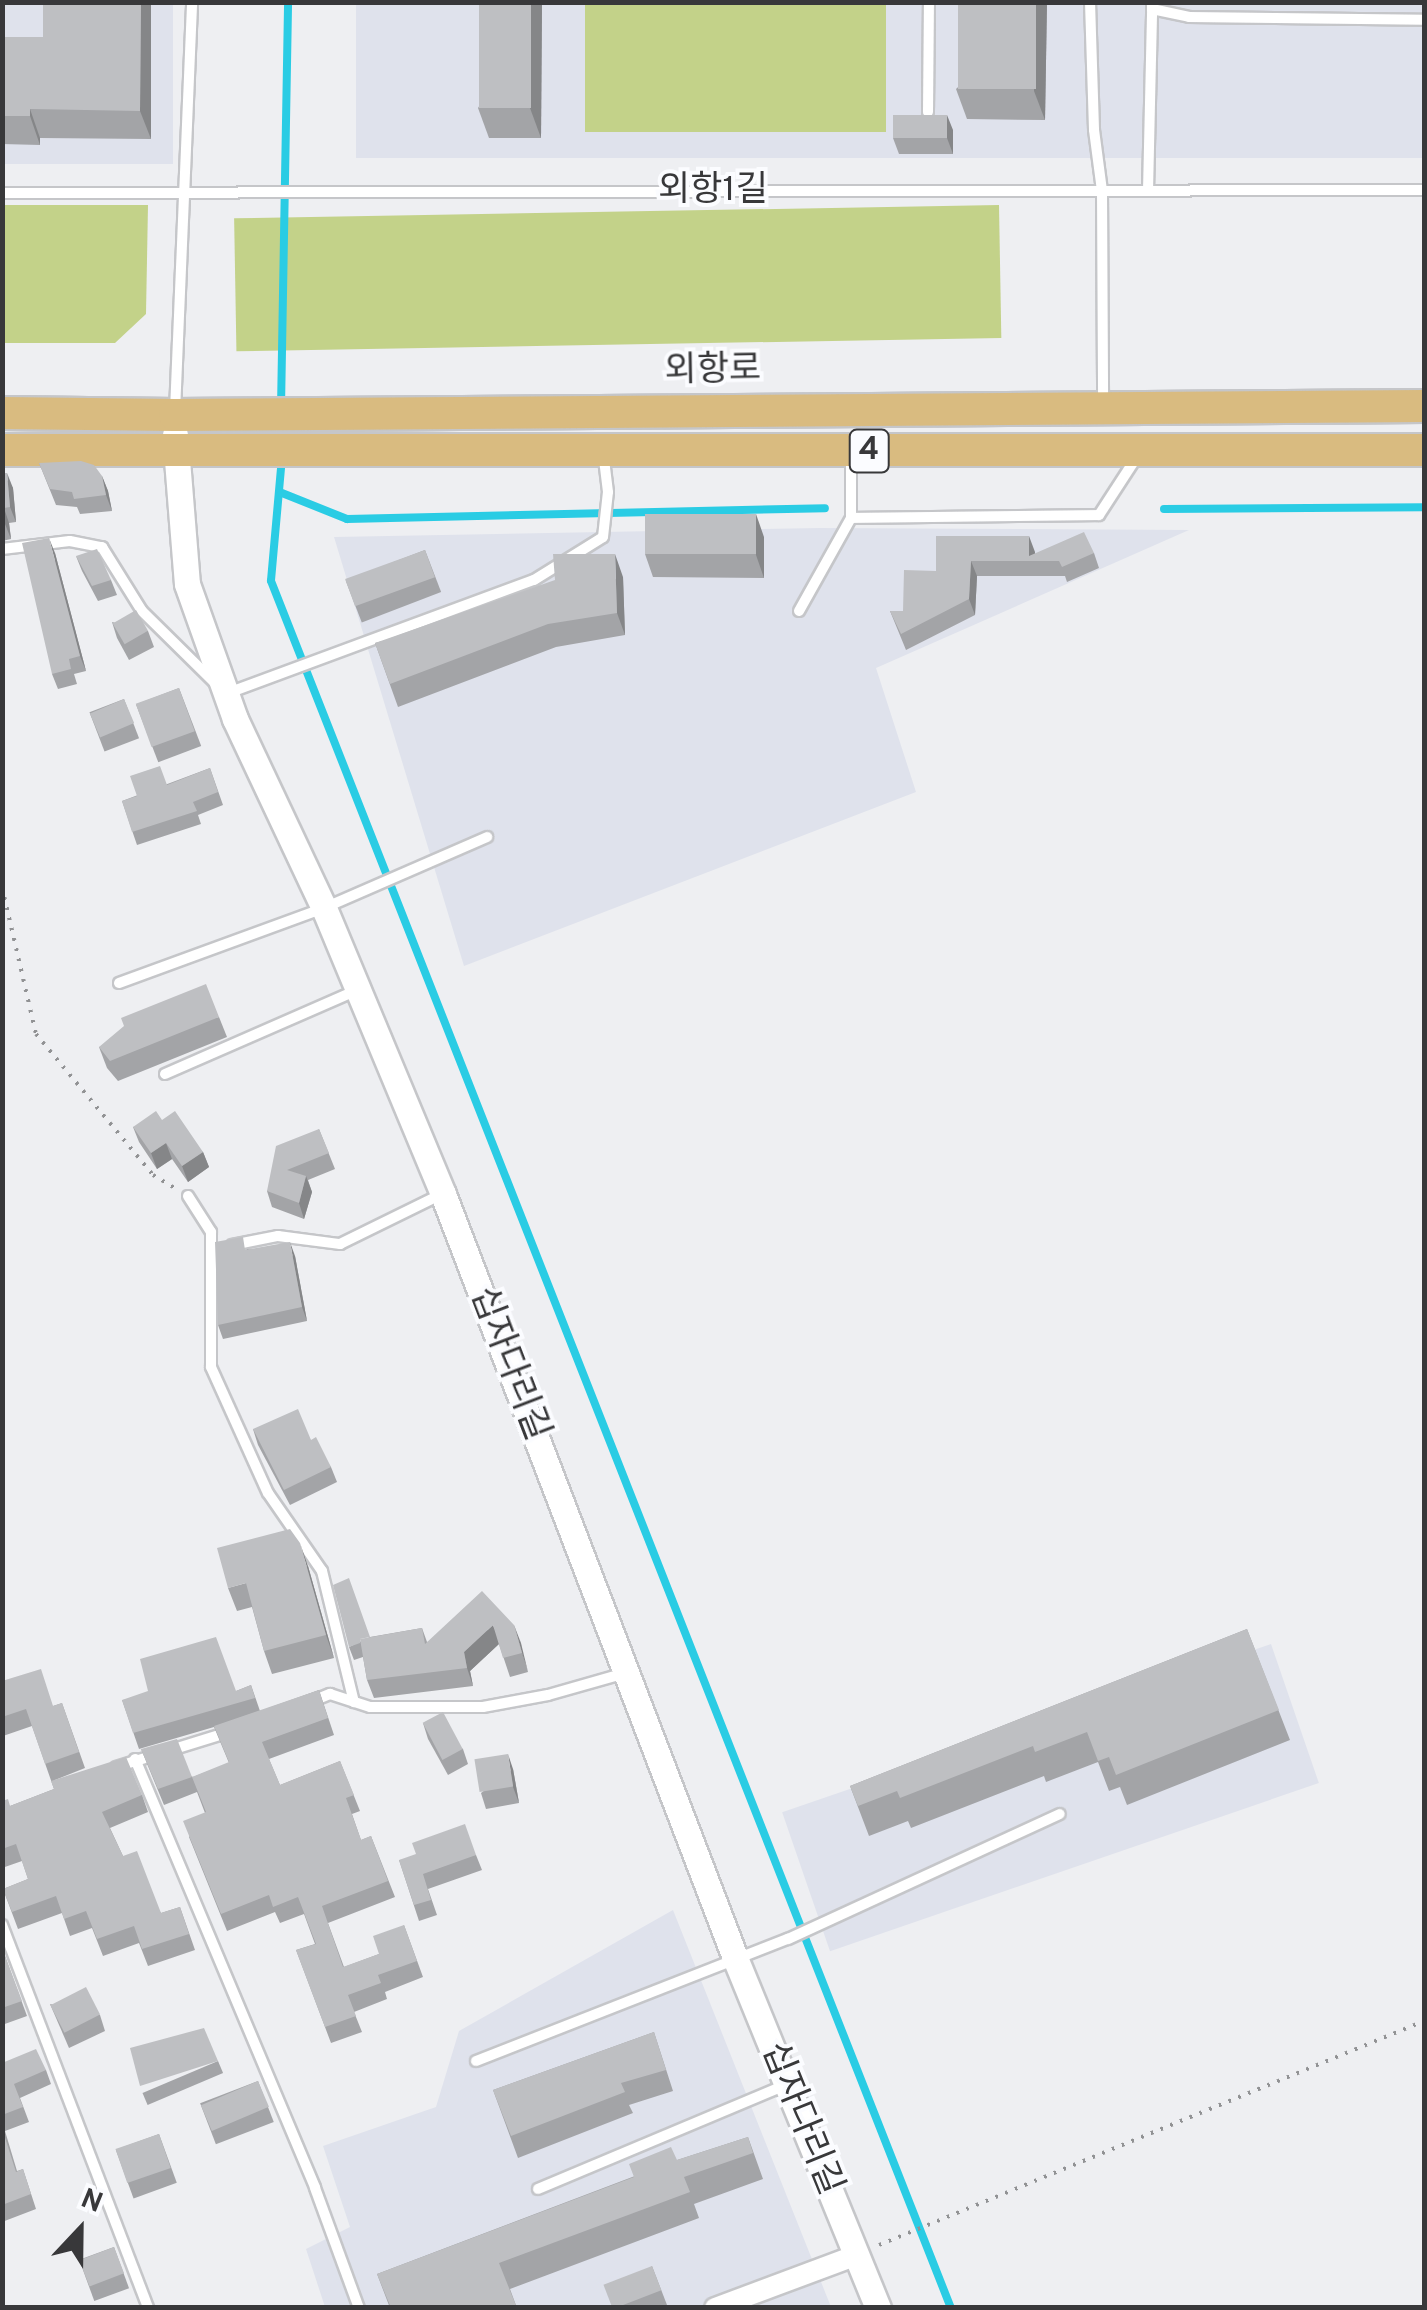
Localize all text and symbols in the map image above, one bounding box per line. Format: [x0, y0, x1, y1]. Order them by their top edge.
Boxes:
street label: 외항1길 [658, 170, 768, 212]
street label: 외항로 [664, 349, 762, 393]
road number: 4 [846, 424, 892, 478]
street label: 십자다리길 [461, 1281, 557, 1447]
street label: 십자다리길 [751, 2036, 851, 2202]
north arrow [30, 2180, 130, 2280]
text: N [75, 2182, 107, 2223]

